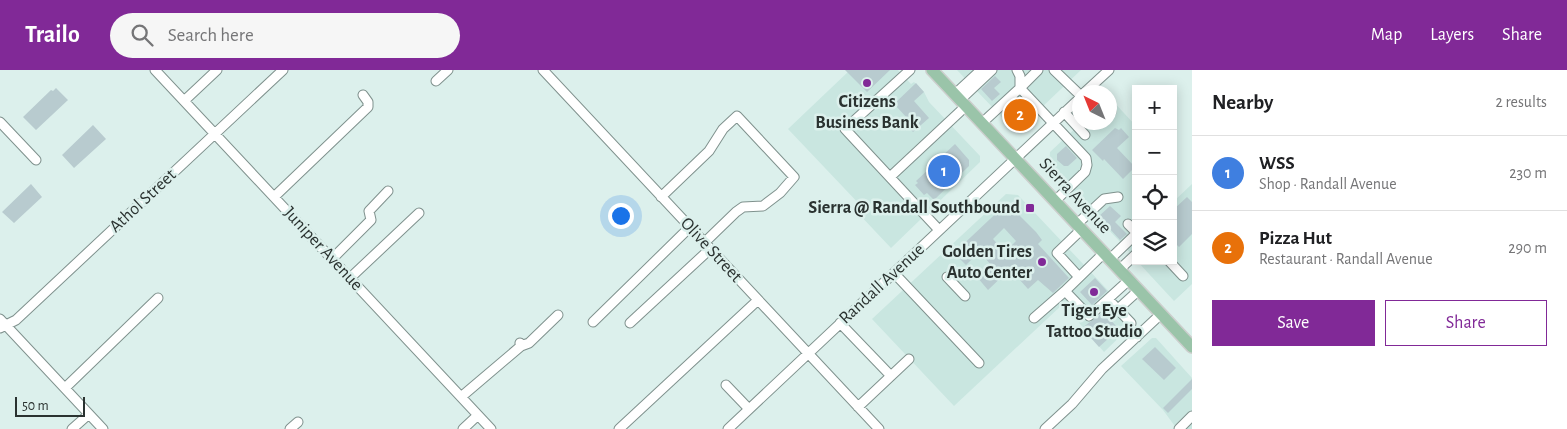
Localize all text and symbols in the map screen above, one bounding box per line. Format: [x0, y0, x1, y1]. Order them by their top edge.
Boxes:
search box [110, 13, 460, 58]
icon: search [128, 21, 156, 49]
text: Trailo [25, 23, 80, 47]
text: Search here [168, 26, 254, 45]
text: Map [1371, 26, 1402, 44]
text: Layers [1430, 26, 1474, 44]
text: Share [1502, 26, 1542, 44]
marker: Citizens Business Bank [861, 77, 873, 89]
north arrow [1072, 85, 1117, 130]
map controls [1132, 85, 1177, 265]
button: + [1132, 85, 1177, 130]
text: Nearby [1212, 92, 1273, 113]
place label: Citizens Business Bank [815, 93, 919, 132]
text: 2 results [1495, 94, 1547, 110]
pin: 2 [1004, 96, 1036, 134]
button: − [1132, 130, 1177, 175]
pin: 1 [928, 152, 960, 190]
text: WSS [1259, 154, 1295, 173]
street label: Sierra Avenue [1036, 155, 1114, 237]
text: 1 [1225, 165, 1231, 181]
text: 230 m [1509, 165, 1547, 181]
street label: Athol Street [106, 166, 180, 236]
button: locate [1132, 175, 1177, 220]
text: Shop · Randall Avenue [1259, 176, 1397, 192]
place label: Sierra @ Randall Southbound [808, 199, 1021, 217]
marker: Sierra @ Randall Southbound [1024, 202, 1036, 214]
your location [608, 203, 634, 229]
street label: Juniper Avenue [280, 204, 366, 294]
street label: Olive Street [677, 214, 745, 286]
button: layers [1132, 220, 1177, 265]
text: Pizza Hut [1259, 229, 1332, 248]
street label: Randall Avenue [836, 240, 928, 328]
text: 2 [1224, 240, 1232, 256]
text: 290 m [1508, 240, 1547, 256]
place label: Golden Tires Auto Center [942, 243, 1033, 282]
text: Restaurant · Randall Avenue [1259, 251, 1433, 267]
marker: Golden Tires Auto Center [1036, 256, 1048, 268]
marker: Tiger Eye Tattoo Studio [1088, 286, 1100, 298]
button: Save [1212, 300, 1375, 346]
button: Share [1385, 300, 1547, 346]
place label: Tiger Eye Tattoo Studio [1046, 302, 1142, 341]
scale bar [15, 394, 85, 417]
text: 50 m [22, 399, 49, 413]

